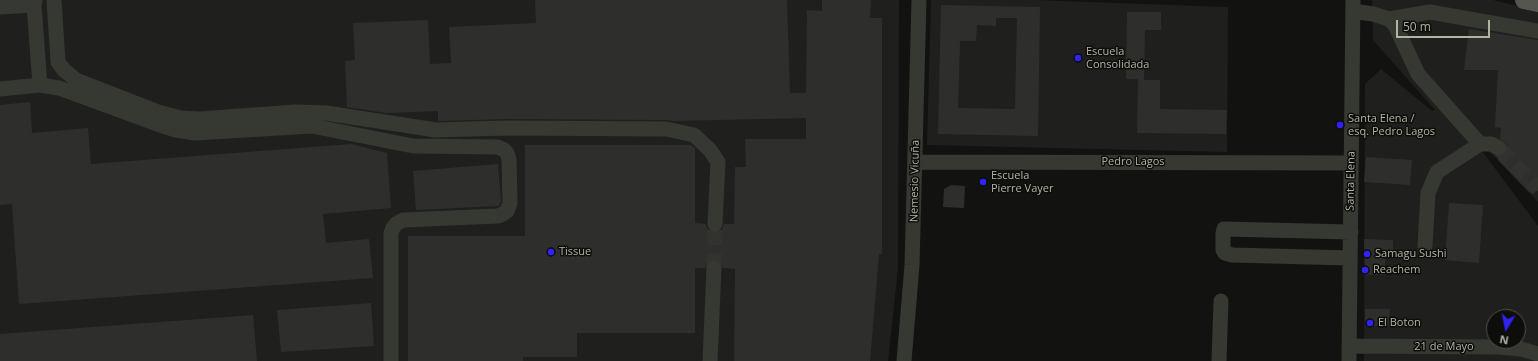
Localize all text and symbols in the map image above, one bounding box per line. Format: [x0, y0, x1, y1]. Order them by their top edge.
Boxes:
scale bar [1398, 12, 1492, 38]
text: 50 m [1403, 18, 1431, 35]
place label: Escuela Consolidada [1086, 45, 1149, 71]
marker: Escuela Consolidada [1073, 53, 1083, 63]
place label: Santa Elena / esq. Pedro Lagos [1348, 112, 1435, 138]
marker: Santa Elena / esq. Pedro Lagos [1335, 120, 1345, 130]
street label: Nemesio Vicuña [908, 140, 922, 222]
street label: Santa Elena [1344, 151, 1358, 211]
street label: Pedro Lagos [1101, 155, 1165, 169]
place label: Escuela Pierre Vayer [991, 169, 1053, 195]
marker: Escuela Pierre Vayer [978, 177, 988, 187]
place label: Tissue [559, 245, 591, 259]
marker: Tissue [546, 247, 556, 257]
place label: Samagu Sushi [1375, 247, 1447, 261]
marker: Samagu Sushi [1362, 249, 1372, 259]
place label: Reachem [1373, 263, 1420, 277]
marker: Reachem [1360, 265, 1370, 275]
north arrow [1486, 309, 1526, 349]
place label: El Boton [1378, 316, 1421, 330]
marker: El Boton [1365, 318, 1375, 328]
text: N [1498, 332, 1510, 348]
street label: 21 de Mayo [1414, 340, 1474, 354]

